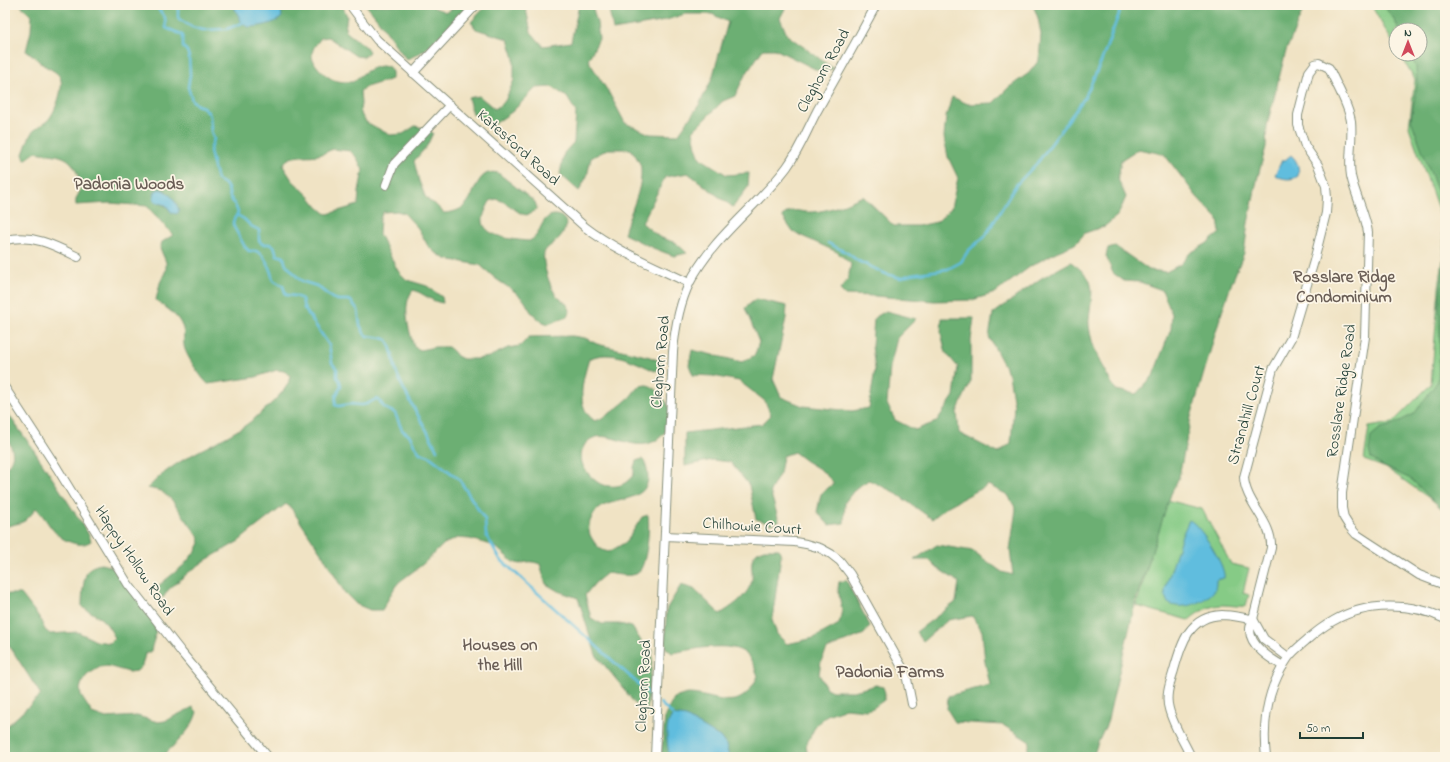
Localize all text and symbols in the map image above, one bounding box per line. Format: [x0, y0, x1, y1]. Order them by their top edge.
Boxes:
north arrow [1388, 22, 1428, 62]
street label: Cleghorn Road [791, 25, 857, 117]
text: N [1404, 25, 1412, 41]
street label: Katesford Road [471, 104, 565, 192]
district label: Padonia Woods [74, 172, 185, 197]
district label: Rosslare Ridge Condominium [1293, 265, 1396, 310]
street label: Cleghorn Road [645, 315, 677, 409]
street label: Rosslare Ridge Road [1321, 323, 1363, 459]
street label: Strandhill Court [1221, 362, 1273, 468]
street label: Happy Hollow Road [88, 501, 180, 621]
street label: Chilhowie Court [702, 512, 803, 542]
district label: Houses on the Hill [463, 633, 538, 678]
street label: Cleghorn Road [630, 639, 658, 733]
district label: Padonia Farms [836, 660, 945, 685]
scale bar [1300, 714, 1363, 740]
text: 50 m [1306, 720, 1330, 738]

